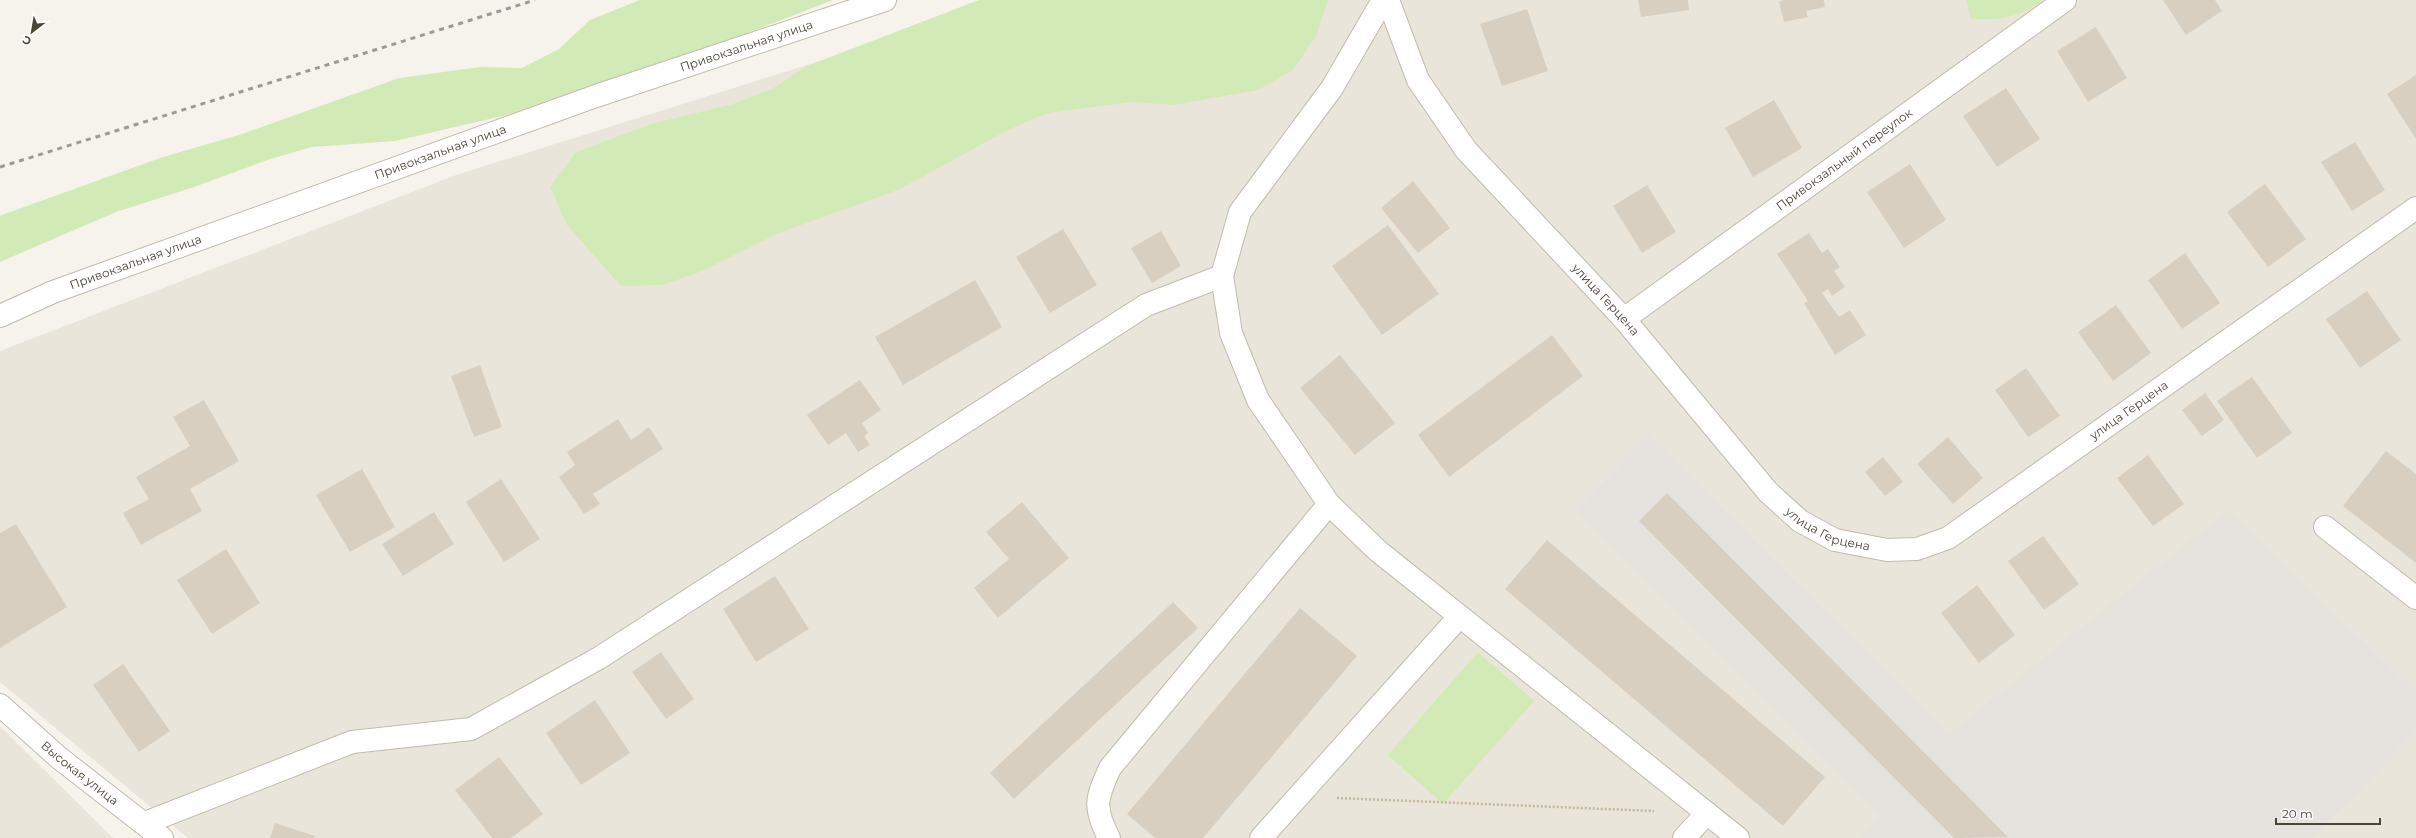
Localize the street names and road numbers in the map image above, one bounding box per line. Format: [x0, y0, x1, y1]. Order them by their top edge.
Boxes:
street label: Привокзальная улица [678, 16, 815, 75]
street label: Привокзальный переулок [1773, 105, 1915, 214]
street label: Привокзальная улица [372, 121, 508, 182]
street label: Привокзальная улица [67, 231, 203, 292]
street label: улица Герцена [1568, 260, 1643, 339]
street label: улица Герцена [2086, 377, 2171, 443]
street label: улица Герцена [1782, 503, 1871, 554]
street label: Высокая улица [38, 738, 122, 808]

